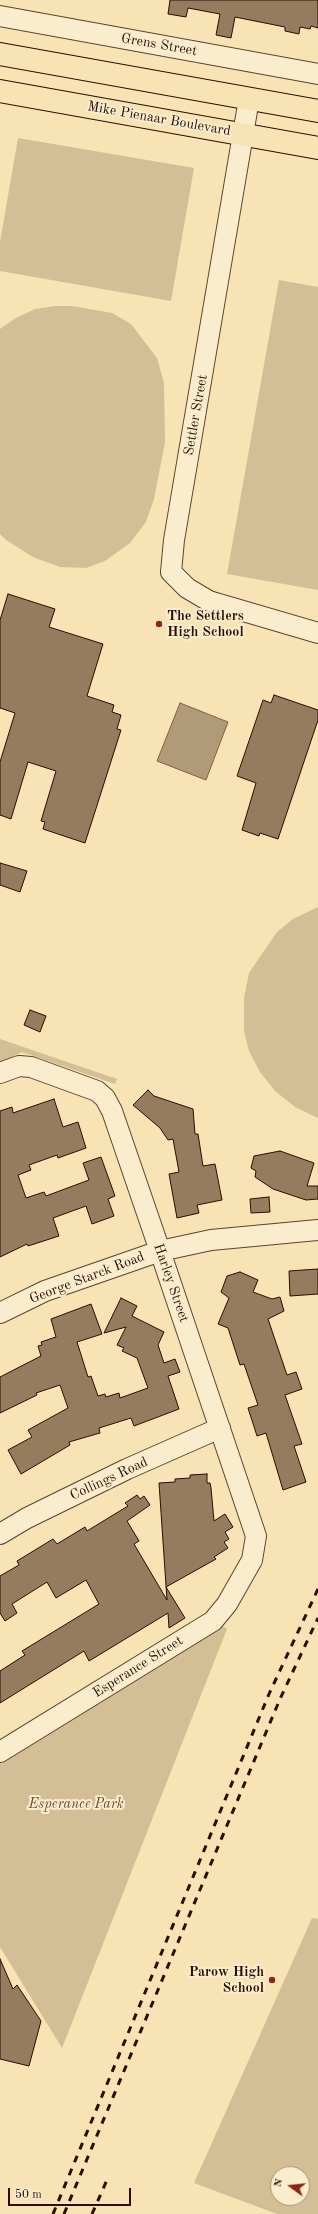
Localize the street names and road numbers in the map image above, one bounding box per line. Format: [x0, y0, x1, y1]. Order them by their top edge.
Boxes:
street label: Grens Street [120, 30, 198, 60]
street label: Mike Pienaar Boulevard [86, 98, 232, 140]
street label: Settler Street [181, 373, 211, 457]
street label: Harley Street [150, 1241, 192, 1325]
street label: George Starck Road [27, 1248, 147, 1308]
street label: Collings Road [67, 1454, 151, 1504]
street label: Esperance Street [90, 1633, 186, 1701]

